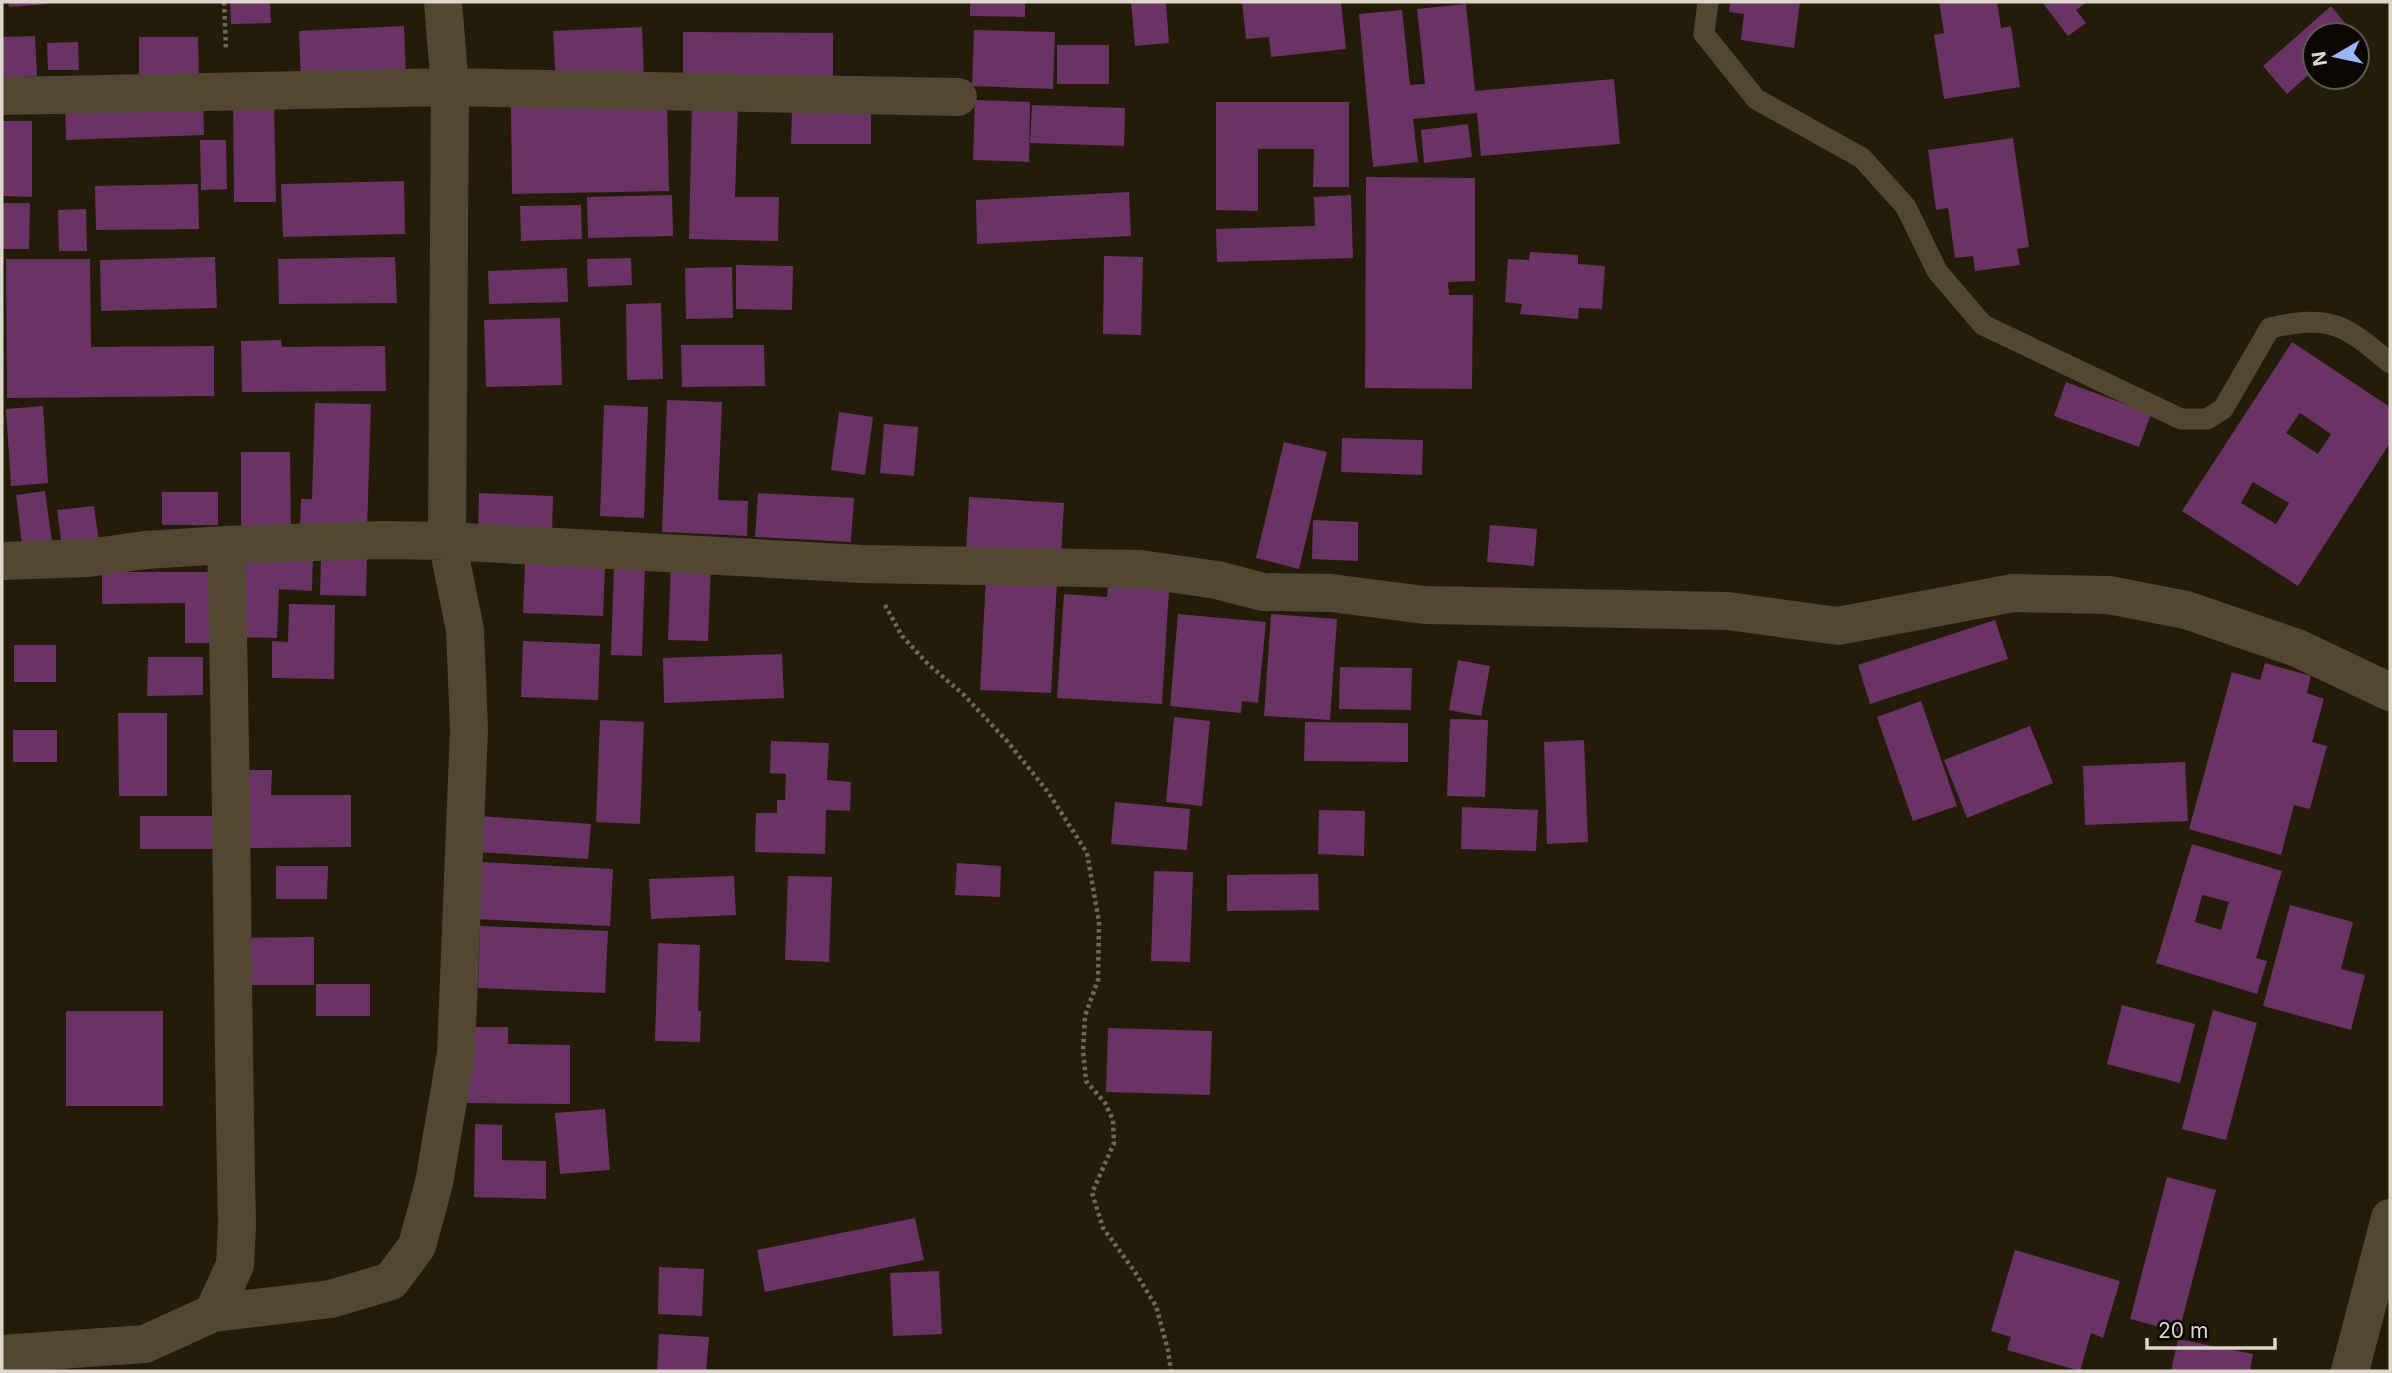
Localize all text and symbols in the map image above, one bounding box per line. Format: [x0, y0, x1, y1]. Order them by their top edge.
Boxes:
north arrow [2301, 21, 2371, 91]
text: N [2307, 50, 2332, 68]
scale bar [2147, 1306, 2275, 1350]
text: 20 m [2158, 1318, 2208, 1343]

